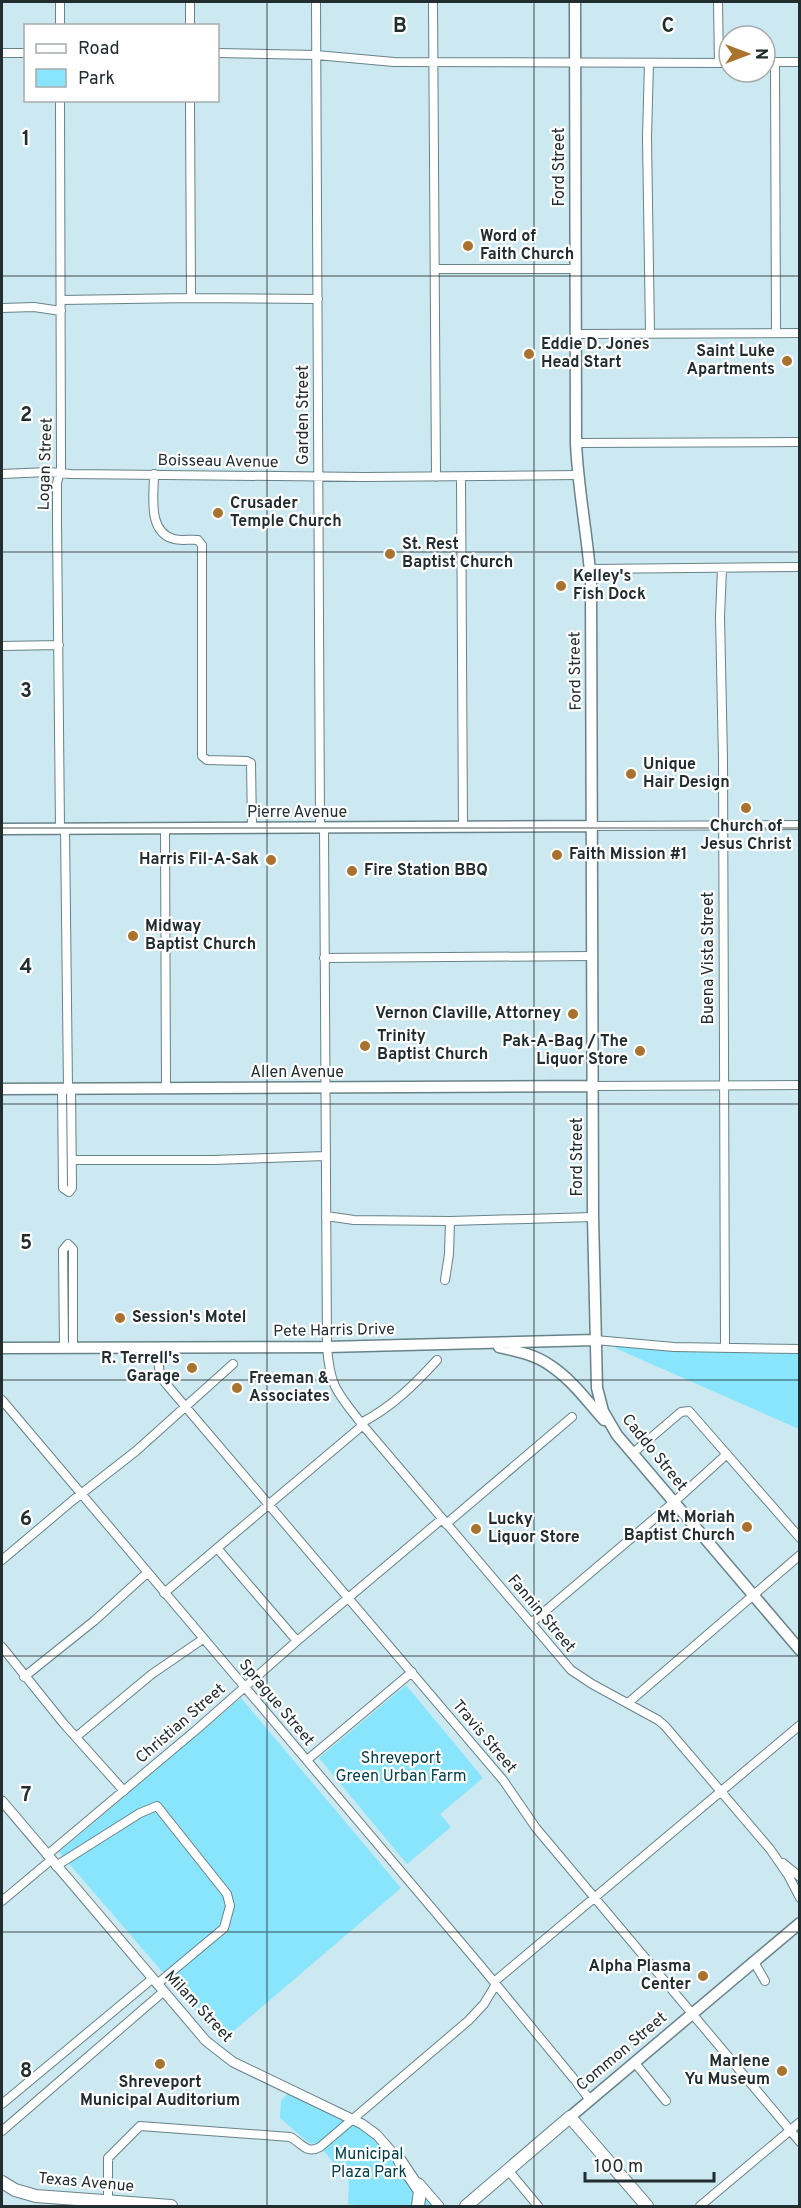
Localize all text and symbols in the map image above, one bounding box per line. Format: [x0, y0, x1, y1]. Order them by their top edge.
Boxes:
text: B [393, 14, 407, 40]
text: C [662, 14, 674, 40]
legend [24, 24, 219, 102]
north arrow [717, 24, 777, 84]
text: Road [78, 38, 120, 61]
text: N [750, 48, 770, 60]
text: Park [78, 68, 115, 91]
text: 1 [22, 127, 30, 153]
street label: Ford Street [550, 127, 570, 207]
place label: Word of Faith Church [480, 227, 574, 265]
marker: Word of Faith Church [461, 239, 475, 253]
place label: Eddie D. Jones Head Start [541, 335, 650, 373]
place label: Saint Luke Apartments [687, 342, 775, 380]
marker: Eddie D. Jones Head Start [522, 347, 536, 361]
marker: Saint Luke Apartments [780, 354, 794, 368]
street label: Garden Street [294, 365, 314, 465]
text: 2 [20, 403, 32, 429]
street label: Logan Street [34, 417, 58, 511]
street label: Boisseau Avenue [157, 451, 279, 473]
place label: Crusader Temple Church [230, 494, 342, 532]
marker: Crusader Temple Church [211, 506, 225, 520]
place label: St. Rest Baptist Church [402, 535, 513, 573]
marker: St. Rest Baptist Church [383, 547, 397, 561]
place label: Kelley's Fish Dock [573, 567, 646, 605]
marker: Kelley's Fish Dock [554, 579, 568, 593]
street label: Ford Street [565, 631, 587, 711]
text: 3 [20, 679, 32, 705]
place label: Unique Hair Design [643, 755, 730, 793]
marker: Unique Hair Design [624, 767, 638, 781]
marker: Church of Jesus Christ [739, 801, 753, 815]
street label: Pierre Avenue [247, 803, 347, 823]
place label: Church of Jesus Christ [700, 817, 792, 855]
place label: Faith Mission #1 [569, 845, 687, 865]
marker: Faith Mission #1 [550, 848, 564, 862]
place label: Harris Fil-A-Sak [139, 850, 259, 870]
marker: Harris Fil-A-Sak [264, 853, 278, 867]
place label: Fire Station BBQ [364, 861, 488, 881]
marker: Fire Station BBQ [345, 864, 359, 878]
street label: Buena Vista Street [699, 892, 719, 1024]
place label: Midway Baptist Church [145, 917, 256, 955]
marker: Midway Baptist Church [126, 929, 140, 943]
text: 4 [20, 955, 32, 981]
place label: Vernon Claville, Attorney [375, 1004, 561, 1024]
marker: Vernon Claville, Attorney [566, 1007, 580, 1021]
place label: Trinity Baptist Church [377, 1027, 488, 1065]
place label: Pak-A-Bag / The Liquor Store [502, 1032, 628, 1070]
marker: Trinity Baptist Church [358, 1039, 372, 1053]
marker: Pak-A-Bag / The Liquor Store [633, 1044, 647, 1058]
street label: Allen Avenue [250, 1063, 344, 1083]
street label: Ford Street [568, 1117, 588, 1197]
text: 5 [20, 1231, 32, 1257]
place label: Session's Motel [132, 1308, 246, 1328]
marker: Session's Motel [113, 1311, 127, 1325]
street label: Pete Harris Drive [273, 1320, 395, 1342]
place label: R. Terrell's Garage [101, 1349, 180, 1387]
marker: R. Terrell's Garage [185, 1361, 199, 1375]
place label: Freeman & Associates [249, 1369, 330, 1407]
marker: Freeman & Associates [230, 1381, 244, 1395]
street label: Caddo Street [617, 1410, 691, 1496]
text: 6 [20, 1507, 32, 1533]
place label: Mt. Moriah Baptist Church [624, 1508, 735, 1546]
place label: Lucky Liquor Store [488, 1510, 580, 1548]
marker: Mt. Moriah Baptist Church [740, 1520, 754, 1534]
marker: Lucky Liquor Store [469, 1522, 483, 1536]
street label: Fannin Street [503, 1571, 579, 1657]
street label: Sprague Street [234, 1655, 318, 1751]
street label: Christian Street [132, 1680, 230, 1768]
street label: Travis Street [447, 1696, 521, 1778]
park label: Shreveport Green Urban Farm [335, 1749, 467, 1787]
text: 7 [21, 1783, 31, 1809]
place label: Alpha Plasma Center [589, 1957, 691, 1995]
street label: Milam Street [160, 1967, 236, 2047]
marker: Alpha Plasma Center [696, 1969, 710, 1983]
street label: Common Street [572, 2008, 672, 2096]
place label: Marlene Yu Museum [684, 2052, 770, 2090]
marker: Shreveport Municipal Auditorium [153, 2057, 167, 2071]
text: 8 [20, 2059, 32, 2085]
marker: Marlene Yu Museum [775, 2064, 789, 2078]
place label: Shreveport Municipal Auditorium [80, 2073, 240, 2111]
park label: Municipal Plaza Park [331, 2145, 407, 2183]
scale bar [585, 2145, 714, 2183]
text: 100 m [594, 2156, 643, 2179]
street label: Texas Avenue [37, 2169, 135, 2197]

